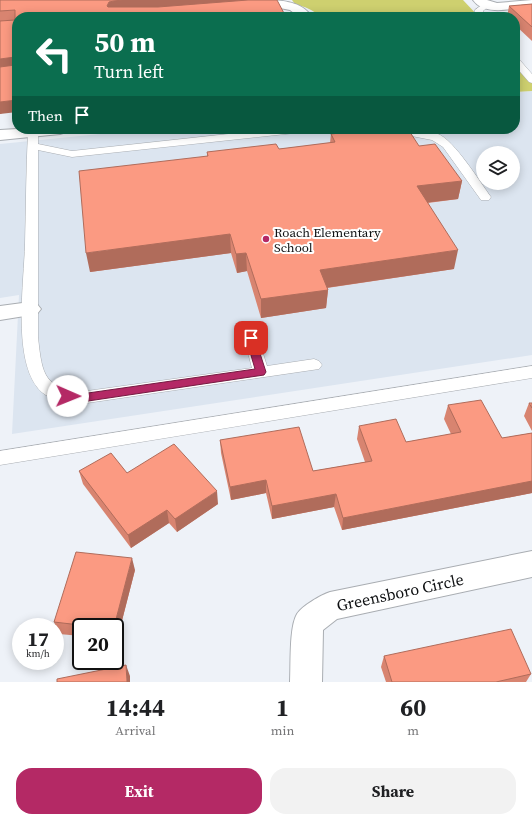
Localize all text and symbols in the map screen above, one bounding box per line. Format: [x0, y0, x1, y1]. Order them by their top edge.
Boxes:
text: 50 m [94, 23, 156, 61]
icon: left [28, 28, 80, 80]
text: Turn left [94, 59, 164, 84]
icon: arrive [71, 104, 93, 126]
text: Then [28, 105, 63, 126]
map controls [476, 146, 520, 190]
button: layers [476, 146, 520, 190]
place label: Roach Elementary School [274, 224, 381, 256]
marker: Roach Elementary School [261, 234, 271, 244]
pin [234, 321, 268, 355]
icon: arrive [240, 327, 262, 349]
position arrow [47, 375, 89, 417]
street label: Greensboro Circle [334, 568, 466, 616]
speed limit sign: 20 [72, 618, 124, 670]
text: 17 [27, 625, 49, 653]
text: km/h [26, 647, 50, 660]
text: 14:44 [106, 691, 165, 724]
text: 1 [276, 691, 289, 724]
text: 60 [400, 691, 426, 724]
text: Arrival [115, 722, 156, 739]
text: min [271, 722, 294, 739]
text: m [407, 722, 419, 739]
button: Exit [16, 768, 262, 814]
button: Share [270, 768, 516, 814]

